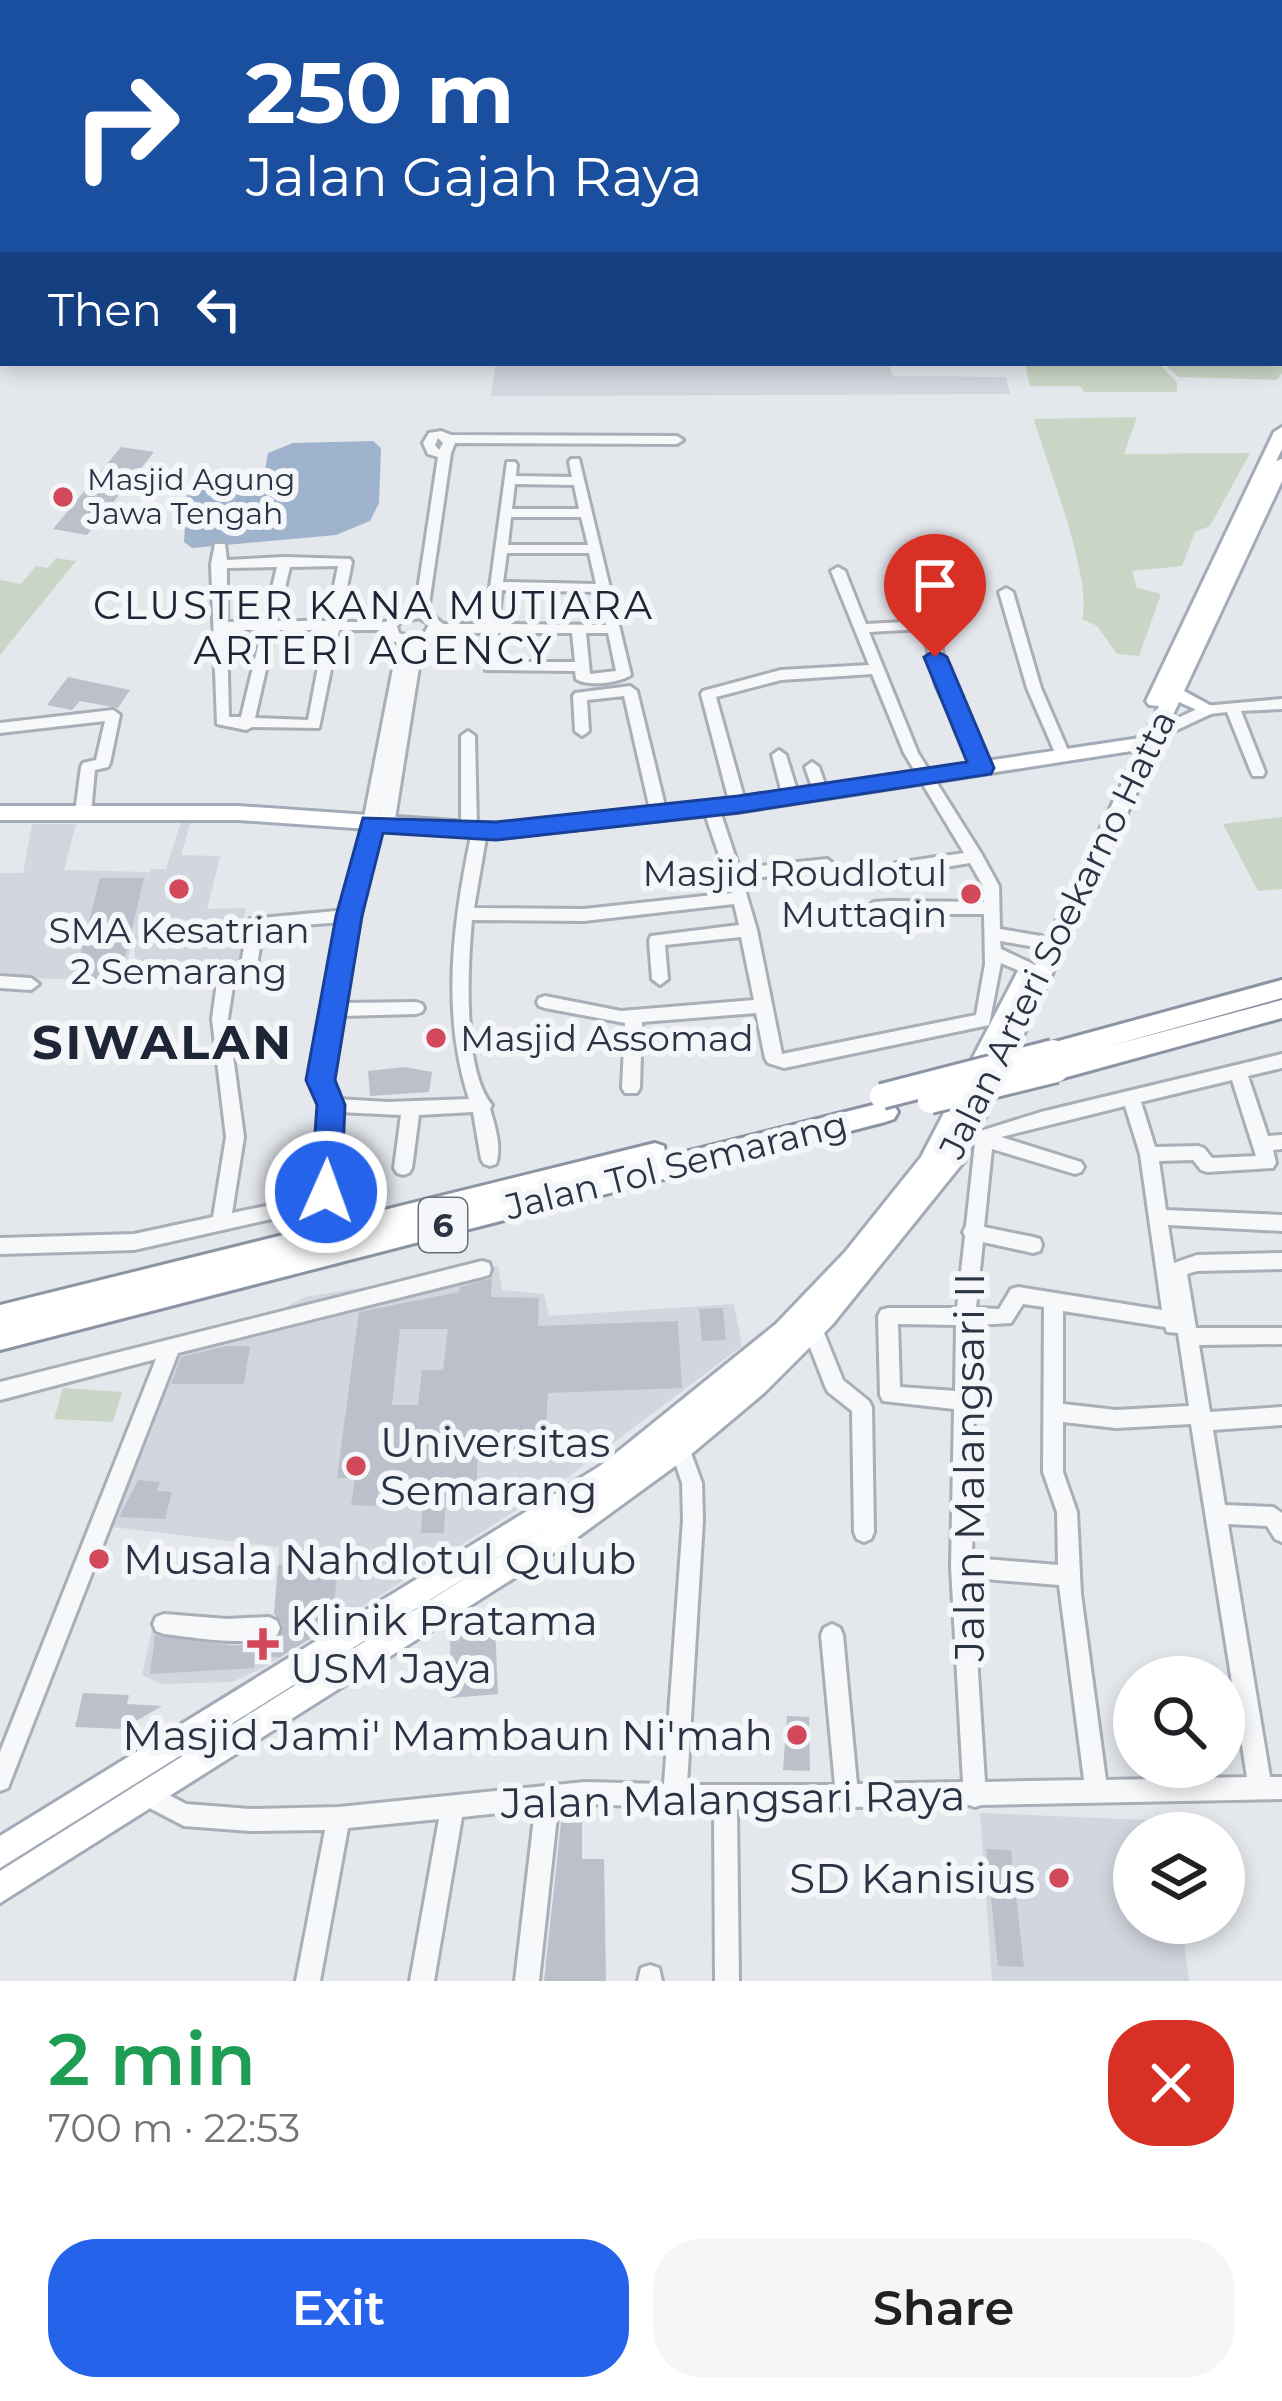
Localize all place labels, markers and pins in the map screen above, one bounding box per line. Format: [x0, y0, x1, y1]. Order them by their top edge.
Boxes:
place label: Masjid Agung Jawa Tengah [86, 461, 295, 532]
marker: Masjid Agung Jawa Tengah [50, 484, 76, 510]
pin [884, 534, 986, 657]
place label: Masjid Roudlotul Muttaqin [642, 851, 947, 936]
marker: SMA Kesatrian 2 Semarang [166, 876, 192, 902]
marker: Masjid Roudlotul Muttaqin [958, 881, 984, 907]
place label: SMA Kesatrian 2 Semarang [48, 908, 310, 993]
place label: Masjid Assomad [460, 1016, 754, 1060]
marker: Masjid Assomad [423, 1025, 449, 1051]
place label: Universitas Semarang [380, 1416, 610, 1516]
marker: Universitas Semarang [343, 1453, 369, 1479]
place label: Musala Nahdlotul Qulub [123, 1533, 636, 1585]
marker: Musala Nahdlotul Qulub [86, 1546, 112, 1572]
place label: Klinik Pratama USM Jaya [290, 1594, 598, 1694]
marker: Klinik Pratama USM Jaya [247, 1628, 279, 1660]
place label: Masjid Jami' Mambaun Ni'mah [122, 1709, 773, 1761]
marker: Masjid Jami' Mambaun Ni'mah [784, 1722, 810, 1748]
place label: SD Kanisius [789, 1852, 1035, 1904]
marker: SD Kanisius [1046, 1865, 1072, 1891]

